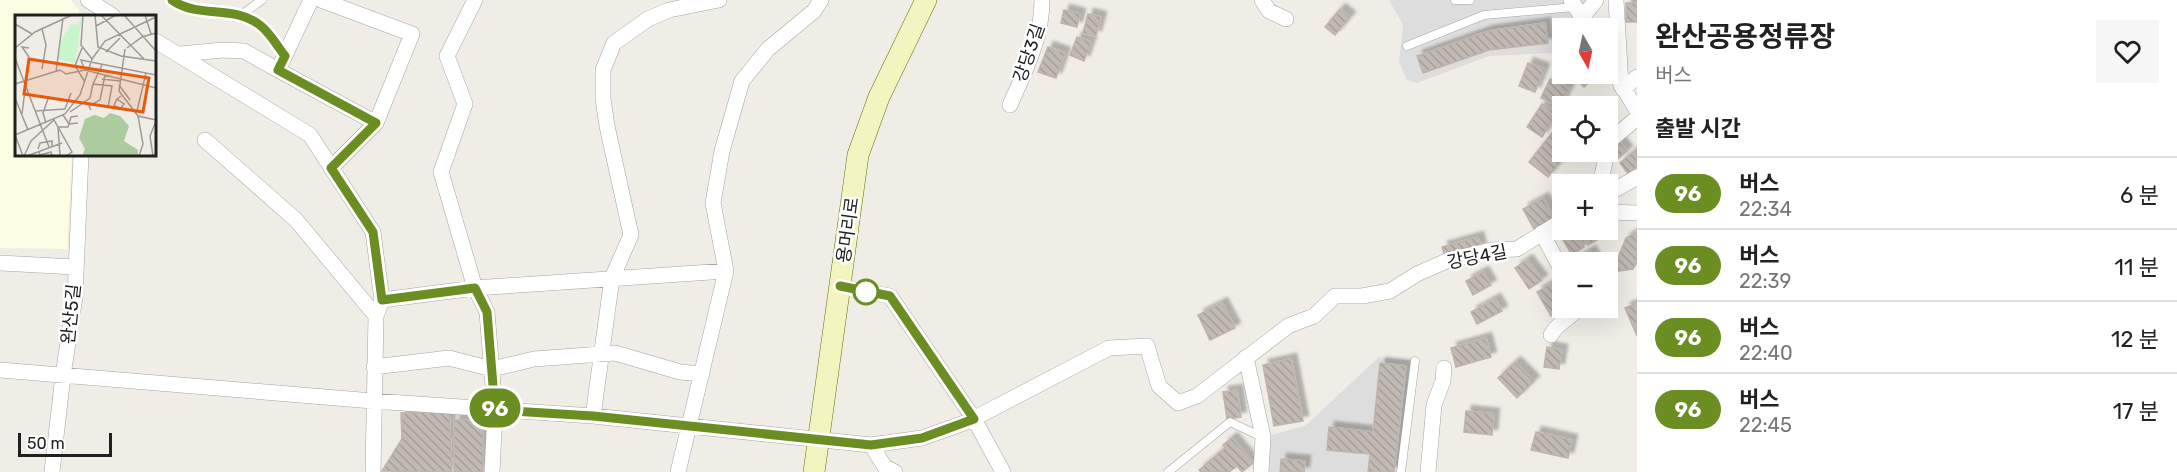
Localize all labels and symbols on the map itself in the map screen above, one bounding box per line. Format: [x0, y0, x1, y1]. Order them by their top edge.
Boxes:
inset map [15, 15, 156, 156]
north arrow [1552, 18, 1618, 84]
street label: 강당3길 [1009, 21, 1049, 85]
street label: 용머리로 [832, 196, 864, 264]
street label: 강당4길 [1445, 240, 1509, 274]
unlabelled marker [853, 279, 879, 305]
street label: 완산5길 [57, 283, 85, 345]
line badge: 96 [468, 388, 522, 428]
scale bar [18, 430, 112, 458]

